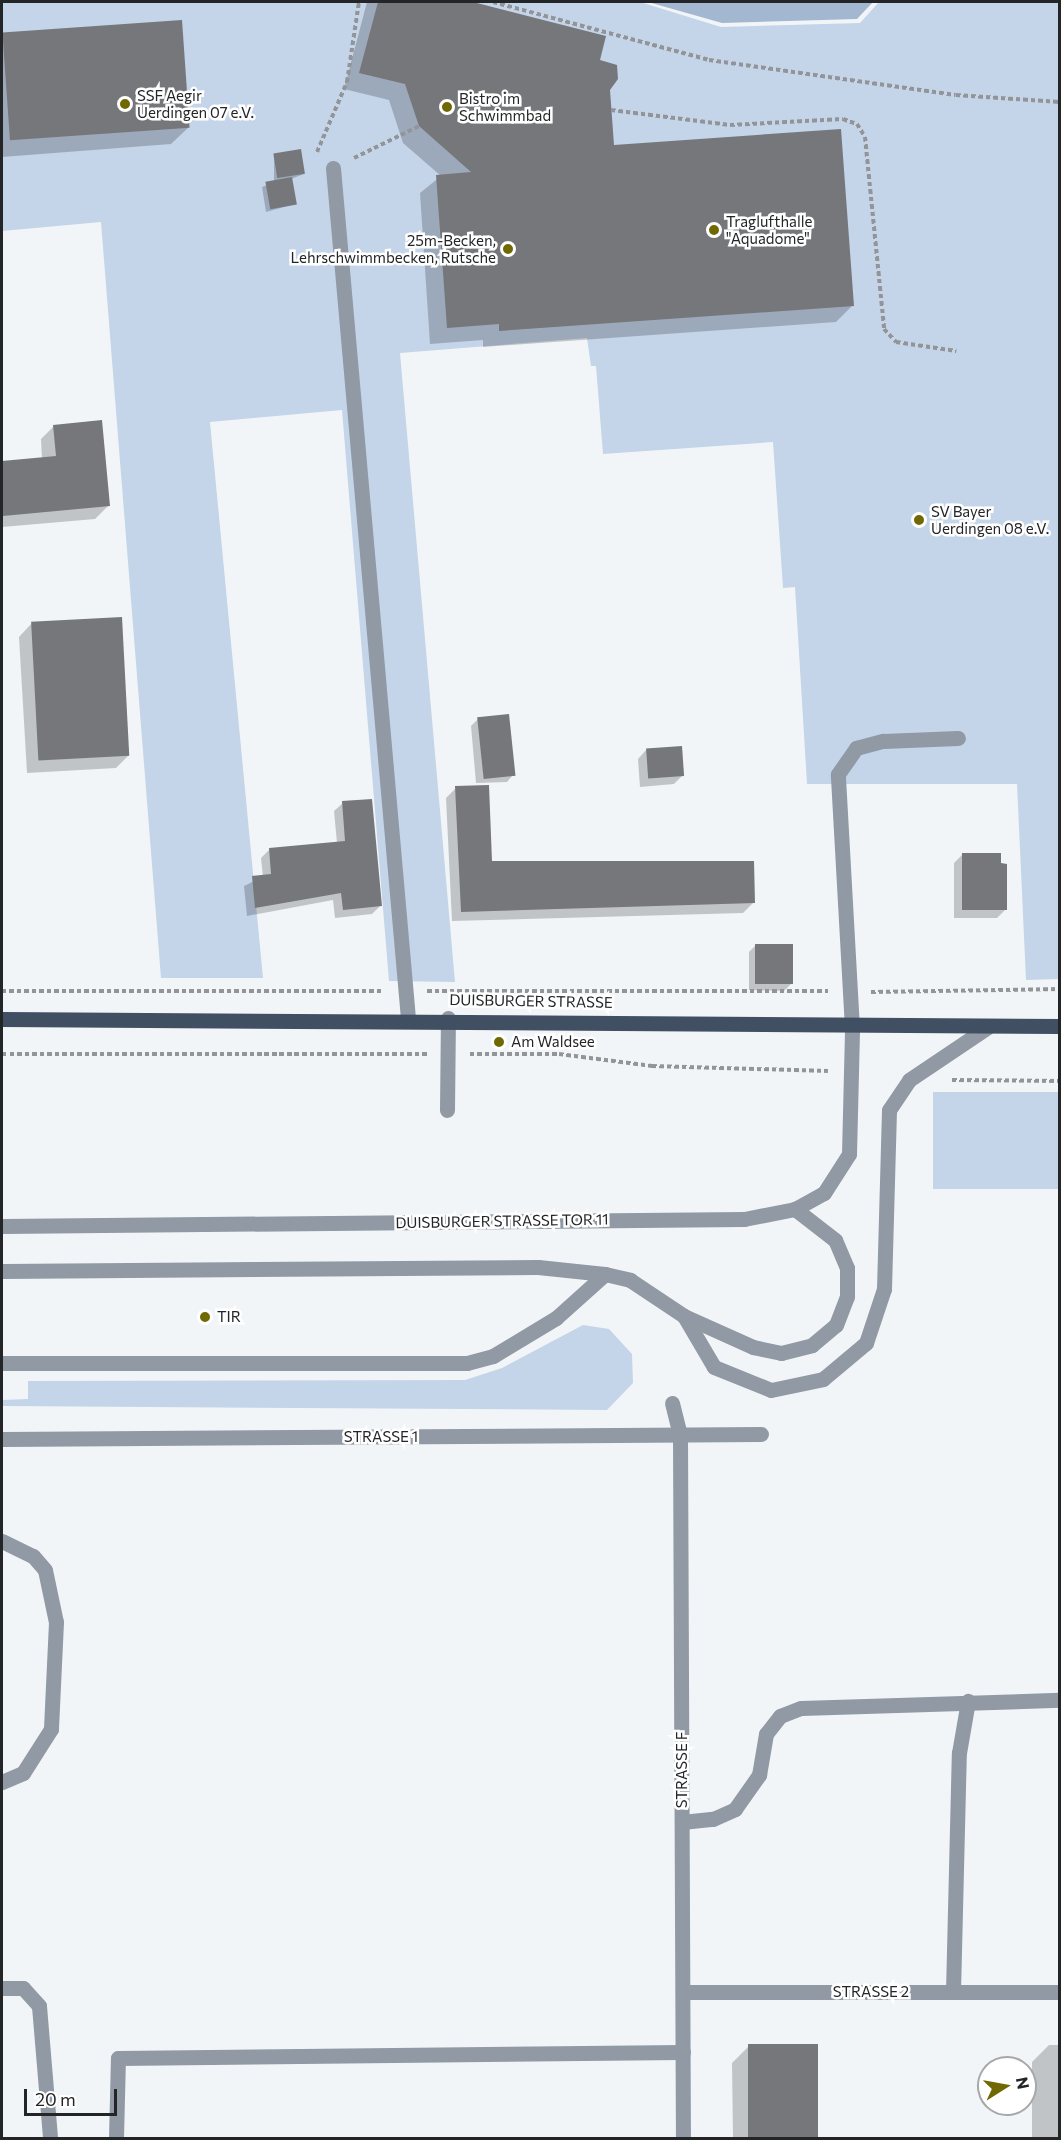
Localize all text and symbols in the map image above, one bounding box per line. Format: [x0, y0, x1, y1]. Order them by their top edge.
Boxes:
place label: SSF Aegir Uerdingen 07 e.V. [137, 86, 254, 121]
place label: Bistro im Schwimmbad [459, 89, 551, 124]
marker: SSF Aegir Uerdingen 07 e.V. [118, 97, 132, 111]
marker: Bistro im Schwimmbad [440, 100, 454, 114]
place label: Traglufthalle "Aquadome" [726, 212, 812, 247]
marker: Traglufthalle "Aquadome" [707, 223, 721, 237]
place label: 25m-Becken, Lehrschwimmbecken, Rutsche [290, 231, 496, 266]
marker: 25m-Becken, Lehrschwimmbecken, Rutsche [501, 242, 515, 256]
place label: SV Bayer Uerdingen 08 e.V. [931, 502, 1049, 537]
marker: SV Bayer Uerdingen 08 e.V. [912, 513, 926, 527]
street label: DUISBURGER STRASSE [449, 991, 613, 1011]
place label: Am Waldsee [511, 1033, 595, 1051]
marker: Am Waldsee [492, 1035, 506, 1049]
street label: DUISBURGER STRASSE TOR 11 [395, 1210, 609, 1232]
place label: TIR [217, 1308, 241, 1326]
marker: TIR [198, 1310, 212, 1324]
street label: STRASSE 1 [344, 1428, 418, 1446]
street label: STRASSE F [673, 1732, 691, 1808]
street label: STRASSE 2 [833, 1983, 909, 2001]
north arrow [977, 2056, 1037, 2116]
text: N [1013, 2075, 1034, 2091]
scale bar [27, 2077, 120, 2115]
text: 20 m [35, 2088, 76, 2110]

